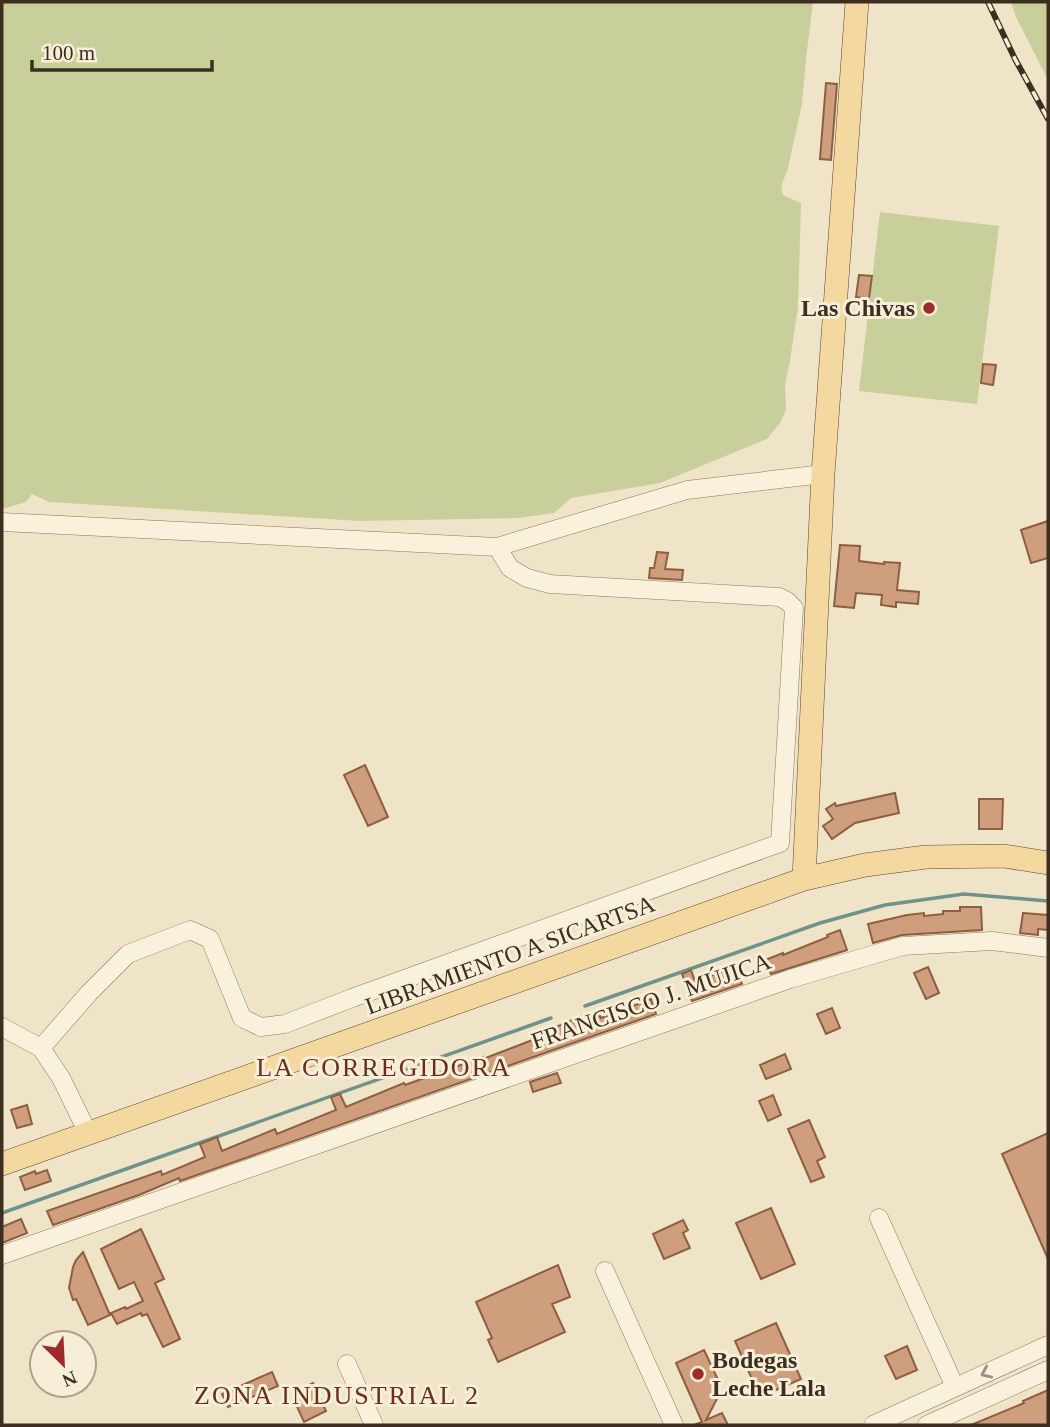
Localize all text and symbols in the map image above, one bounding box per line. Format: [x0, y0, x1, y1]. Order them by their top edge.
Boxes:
scale bar [32, 28, 212, 72]
text: 100 m [42, 41, 95, 65]
place label: Las Chivas [801, 295, 915, 321]
marker: Las Chivas [921, 300, 937, 316]
street label: LIBRAMIENTO A SICARTSA [362, 890, 659, 1020]
street label: FRANCISCO J. MÚJICA [528, 948, 775, 1054]
district label: LA CORREGIDORA [256, 1053, 512, 1082]
north arrow [28, 1329, 98, 1399]
place label: Bodegas Leche Lala [712, 1347, 826, 1401]
one-way arrow [981, 1365, 993, 1379]
marker: Bodegas Leche Lala [690, 1366, 706, 1382]
text: N [59, 1367, 80, 1392]
district label: ZONA INDUSTRIAL 2 [194, 1381, 480, 1410]

